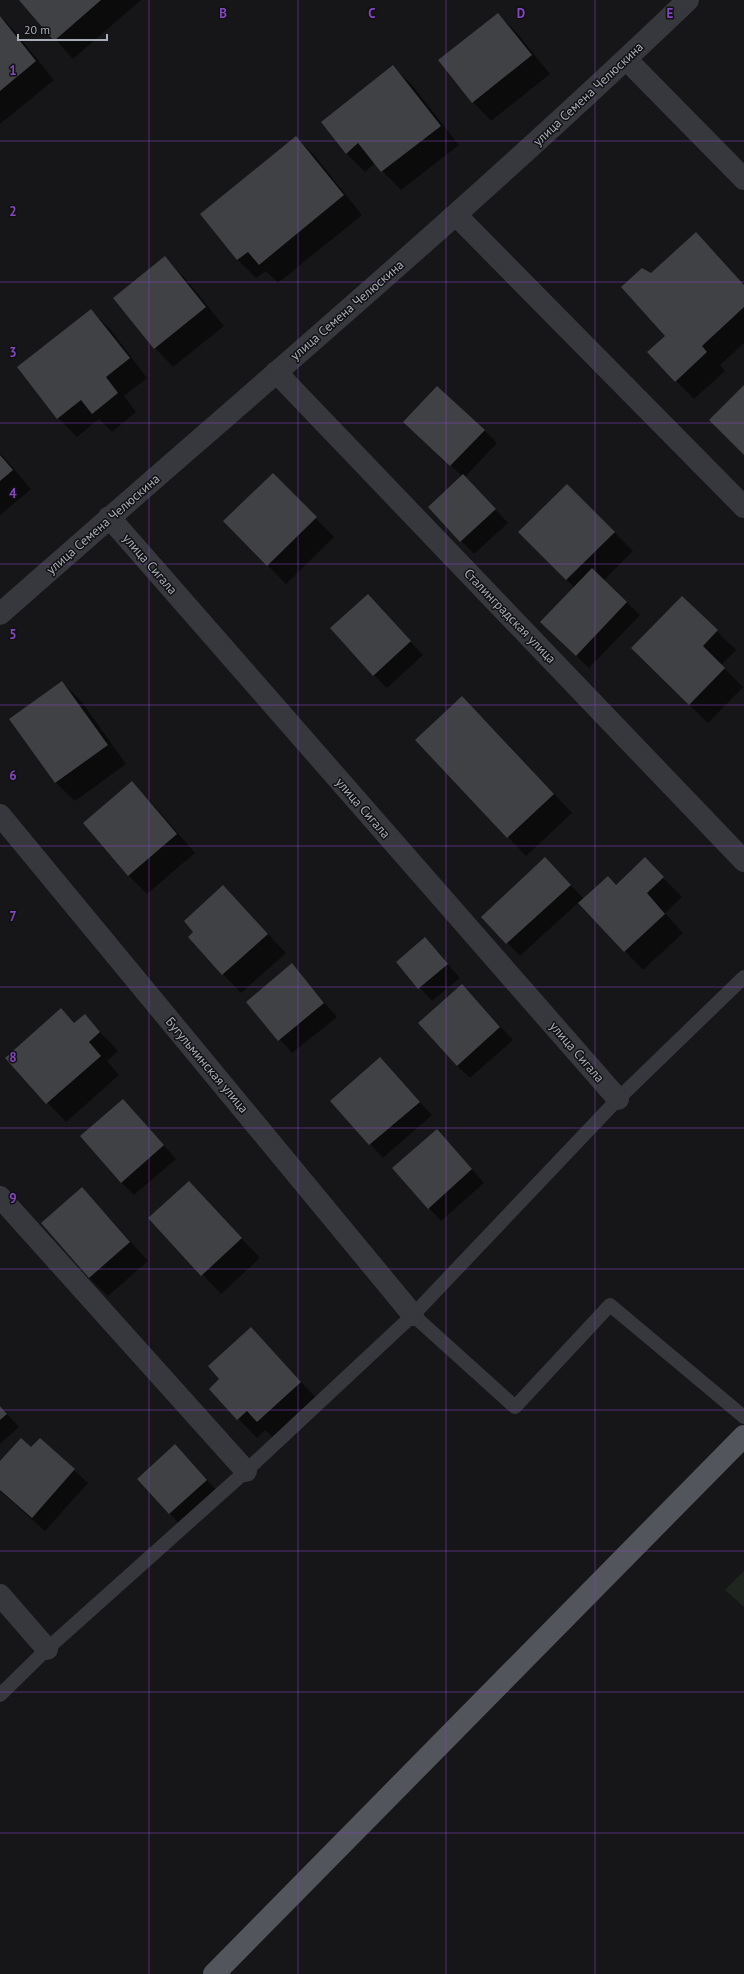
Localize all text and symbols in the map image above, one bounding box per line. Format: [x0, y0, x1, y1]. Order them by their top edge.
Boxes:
text: B [219, 5, 227, 22]
text: C [368, 5, 376, 22]
text: D [517, 5, 525, 22]
text: E [667, 5, 674, 22]
scale bar [18, 16, 107, 42]
text: 20 m [24, 22, 50, 37]
street label: улица Семена Челюскина [529, 38, 647, 150]
text: 1 [9, 62, 17, 79]
text: 2 [9, 203, 17, 220]
street label: улица Семена Челюскина [287, 256, 407, 364]
text: 3 [9, 344, 17, 361]
street label: улица Семена Челюскина [43, 470, 163, 578]
text: 4 [9, 485, 17, 502]
street label: улица Сигала [119, 530, 181, 598]
street label: Сталинградская улица [460, 565, 560, 667]
text: 5 [9, 626, 17, 643]
text: 6 [9, 767, 17, 784]
street label: улица Сигала [332, 774, 394, 842]
text: 7 [9, 908, 17, 925]
street label: Бугульминская улица [162, 1013, 252, 1117]
street label: улица Сигала [546, 1018, 608, 1086]
text: 8 [9, 1049, 17, 1066]
text: 9 [9, 1190, 17, 1207]

